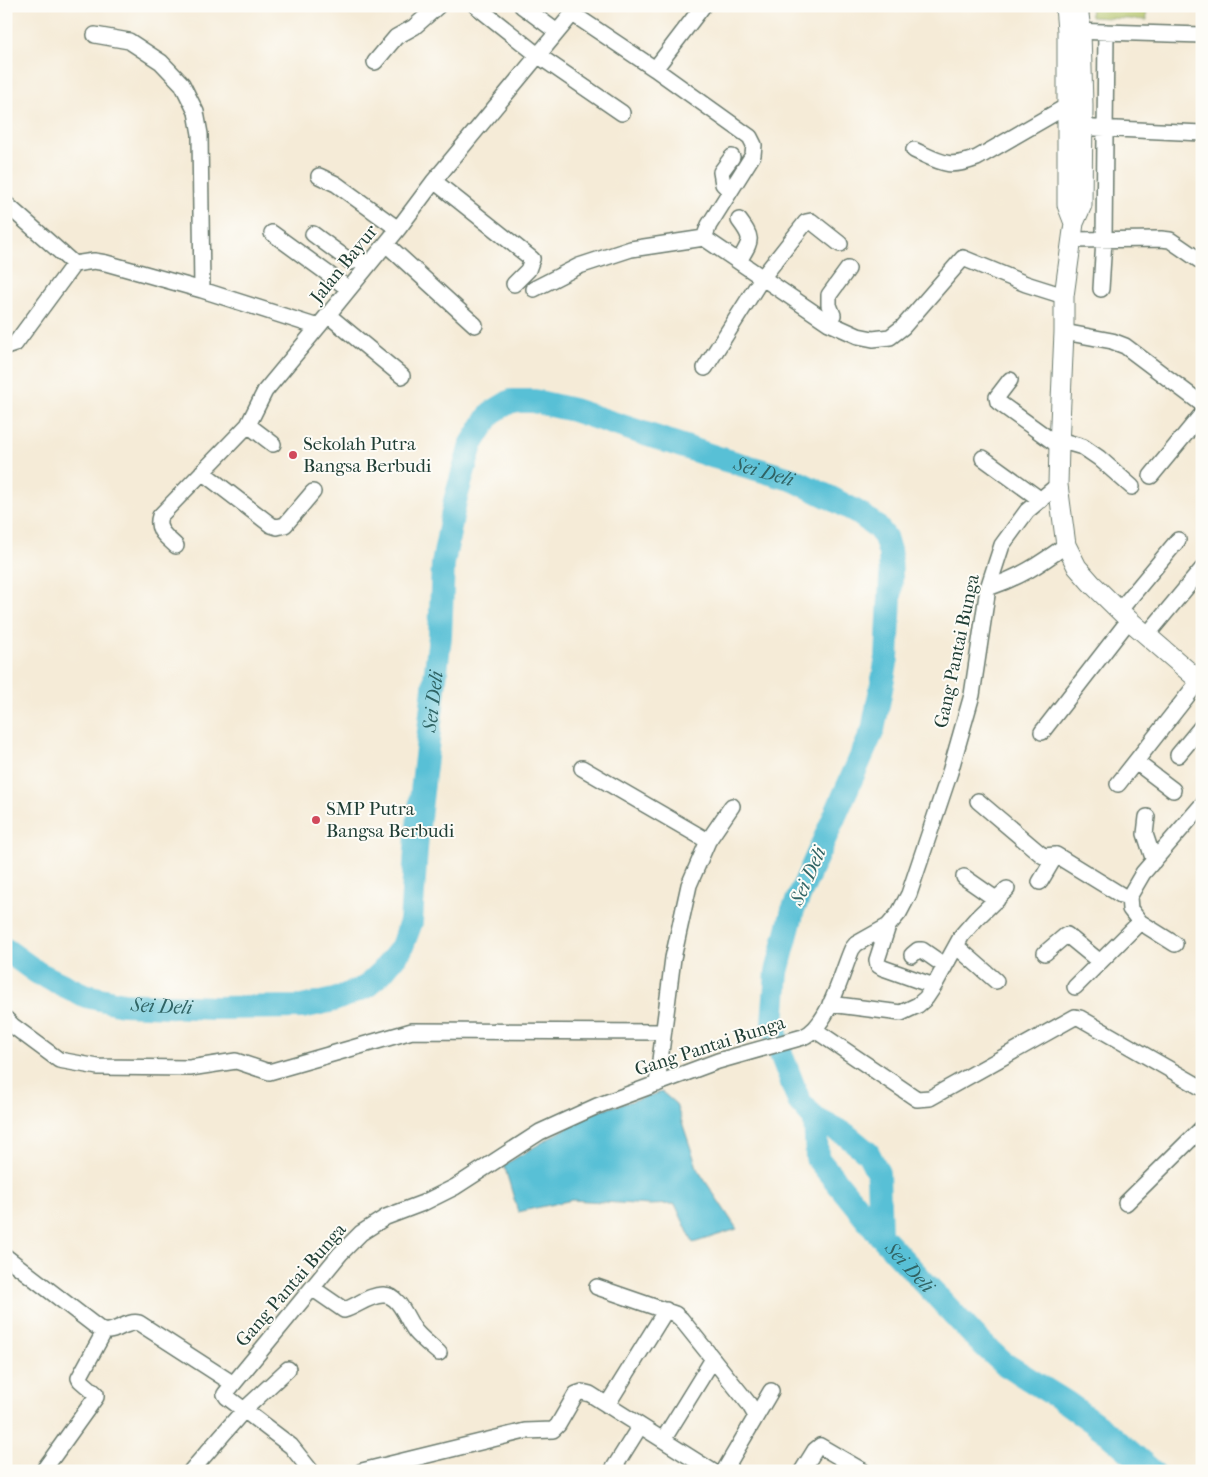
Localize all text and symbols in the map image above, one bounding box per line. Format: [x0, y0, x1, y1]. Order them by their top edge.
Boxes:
street label: Jalan Bayur [304, 220, 383, 309]
place label: Sekolah Putra Bangsa Berbudi [303, 433, 432, 477]
marker: Sekolah Putra Bangsa Berbudi [287, 449, 299, 461]
water label: Sei Deli [730, 451, 798, 491]
street label: Gang Pantai Bunga [930, 572, 984, 730]
water label: Sei Deli [417, 668, 448, 734]
place label: SMP Putra Bangsa Berbudi [326, 798, 455, 842]
marker: SMP Putra Bangsa Berbudi [310, 814, 322, 826]
water label: Sei Deli [785, 842, 832, 910]
water label: Sei Deli [129, 993, 194, 1019]
street label: Gang Pantai Bunga [632, 1011, 788, 1081]
street label: Gang Pantai Bunga [231, 1218, 351, 1351]
water label: Sei Deli [880, 1236, 940, 1298]

